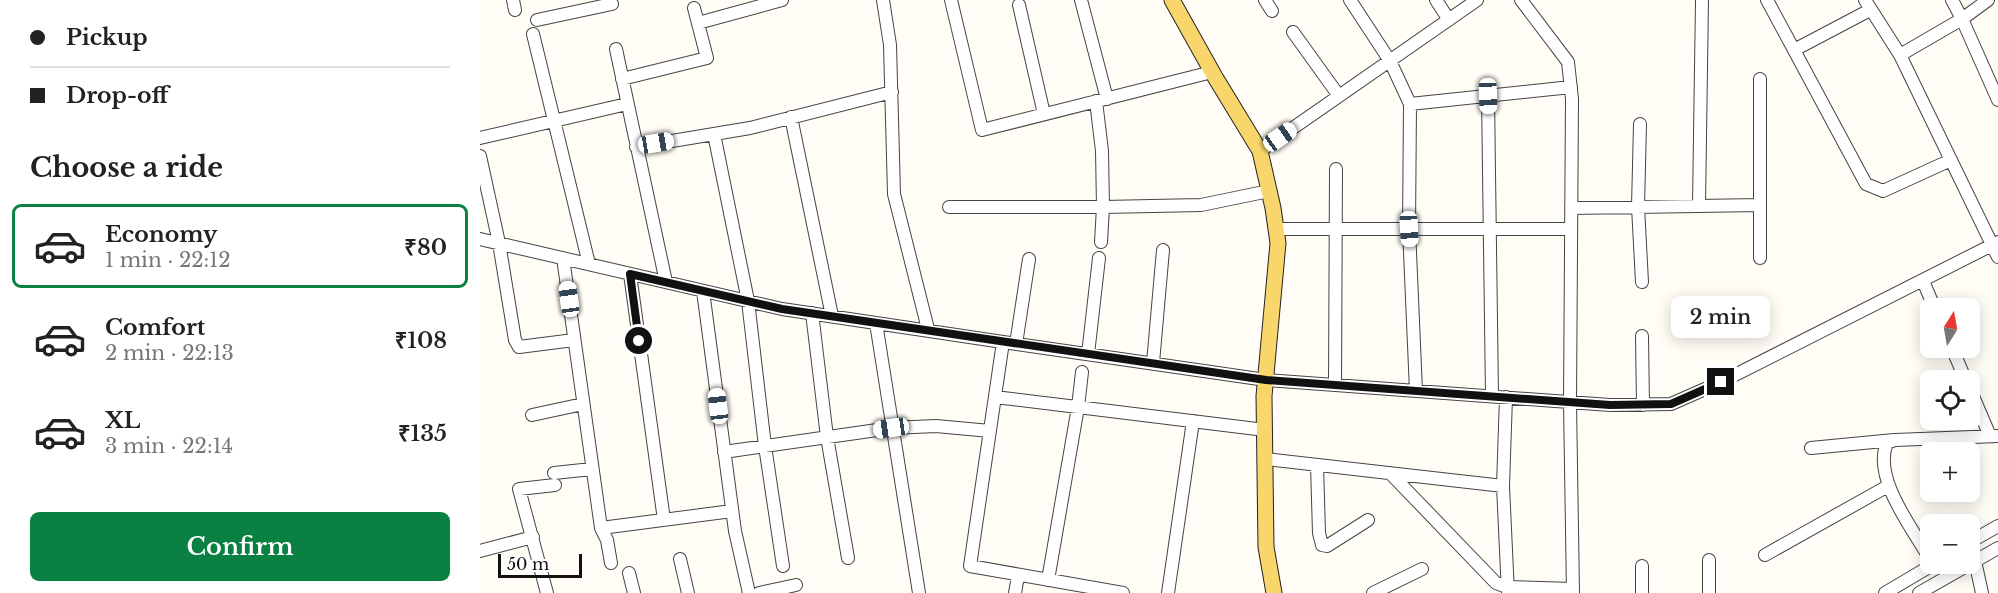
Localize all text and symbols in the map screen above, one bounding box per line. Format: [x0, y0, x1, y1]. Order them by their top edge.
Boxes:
text: Pickup [66, 24, 148, 51]
car [1478, 78, 1498, 114]
text: Drop-off [66, 82, 168, 109]
car [1260, 119, 1300, 155]
car [637, 131, 675, 155]
text: Choose a ride [30, 151, 223, 184]
car [1399, 211, 1419, 247]
icon: car [33, 219, 87, 273]
text: Economy [105, 221, 217, 248]
text: ₹80 [404, 234, 447, 261]
text: 1 min · 22:12 [105, 248, 230, 272]
car [558, 280, 580, 318]
callout: 2 min [1672, 295, 1770, 337]
north arrow [1920, 298, 1980, 358]
map controls [1920, 298, 1980, 574]
text: 2 min [1690, 305, 1751, 329]
icon: car [33, 312, 87, 366]
text: Comfort [105, 314, 205, 341]
text: ₹108 [395, 327, 447, 354]
route start [625, 327, 652, 354]
text: 2 min · 22:13 [105, 341, 234, 365]
route end [1707, 368, 1734, 395]
button: locate [1920, 370, 1980, 430]
car [707, 387, 729, 425]
icon: car [33, 405, 87, 459]
text: XL [105, 407, 140, 434]
car [872, 417, 910, 439]
text: ₹135 [398, 420, 447, 447]
text: 3 min · 22:14 [105, 434, 233, 458]
button: + [1920, 442, 1980, 502]
button: Confirm [30, 512, 450, 581]
button: − [1920, 514, 1980, 574]
scale bar [498, 551, 582, 578]
text: 50 m [507, 554, 549, 574]

